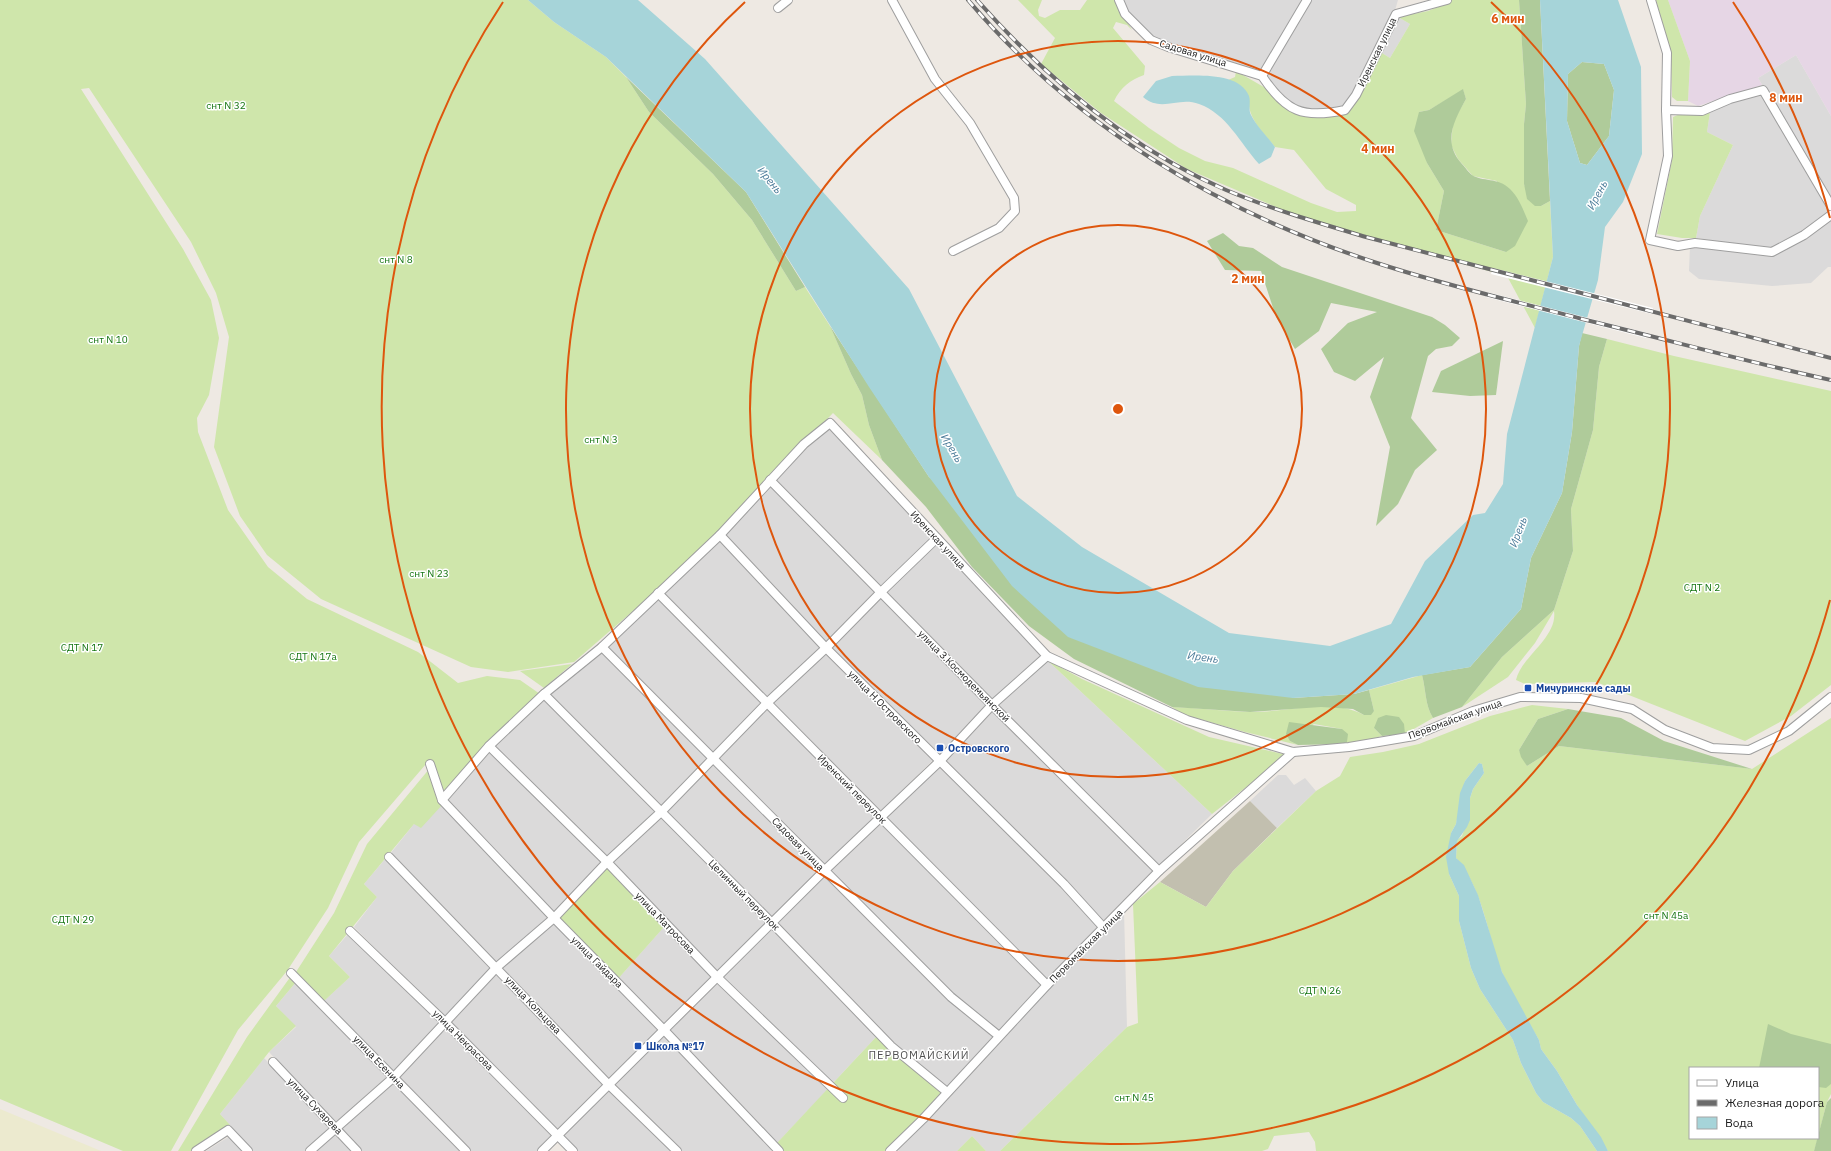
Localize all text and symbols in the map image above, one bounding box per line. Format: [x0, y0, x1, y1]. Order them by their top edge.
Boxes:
text: 6 мин [1491, 11, 1525, 26]
street label: Иренская улица [1355, 15, 1400, 89]
street label: Садовая улица [1158, 37, 1229, 70]
text: 8 мин [1769, 90, 1803, 105]
park label: снт N 32 [206, 99, 246, 112]
text: 4 мин [1361, 141, 1395, 156]
water label: Ирень [755, 164, 785, 196]
water label: Ирень [1584, 178, 1610, 212]
park label: снт N 8 [379, 253, 413, 266]
text: 2 мин [1231, 271, 1265, 286]
park label: снт N 10 [88, 333, 128, 346]
centre of rings [1111, 402, 1125, 416]
water label: Ирень [938, 431, 966, 465]
park label: снт N 3 [584, 433, 618, 446]
street label: Иренская улица [908, 508, 969, 572]
water label: Ирень [1506, 515, 1530, 549]
park label: снт N 23 [409, 567, 449, 580]
park label: СДТ N 2 [1684, 581, 1720, 594]
street label: улица З.Космодемьянской [915, 627, 1013, 725]
park label: СДТ N 17 [61, 641, 103, 654]
water label: Ирень [1187, 648, 1219, 666]
park label: СДТ N 17а [289, 650, 338, 663]
street label: улица Н.Островского [845, 667, 925, 747]
place label: Мичуринские сады [1536, 682, 1631, 695]
marker: Мичуринские сады [1523, 683, 1533, 693]
street label: Первомайская улица [1406, 696, 1504, 742]
place label: Островского [948, 742, 1010, 755]
marker: Островского [935, 743, 945, 753]
street label: Иренский переулок [815, 752, 890, 827]
street label: Садовая улица [769, 814, 827, 874]
street label: Целинный переулок [706, 857, 783, 934]
street label: улица Матросова [632, 889, 698, 957]
street label: Первомайская улица [1046, 906, 1126, 986]
park label: снт N 45а [1644, 909, 1689, 922]
park label: СДТ N 29 [52, 913, 94, 926]
street label: улица Гайдара [568, 933, 626, 991]
street label: улица Кольцова [502, 973, 564, 1037]
park label: СДТ N 26 [1299, 984, 1341, 997]
street label: улица Некрасова [430, 1007, 497, 1074]
street label: улица Есенина [350, 1033, 408, 1092]
place label: Школа №17 [646, 1040, 704, 1053]
marker: Школа №17 [633, 1041, 643, 1051]
district label: ПЕРВОМАЙСКИЙ [868, 1048, 970, 1062]
legend [1689, 1067, 1819, 1139]
street label: улица Сухарева [285, 1075, 346, 1138]
text: Улица [1725, 1075, 1759, 1090]
park label: снт N 45 [1114, 1091, 1154, 1104]
text: Железная дорога [1725, 1095, 1825, 1110]
text: Вода [1725, 1115, 1754, 1130]

